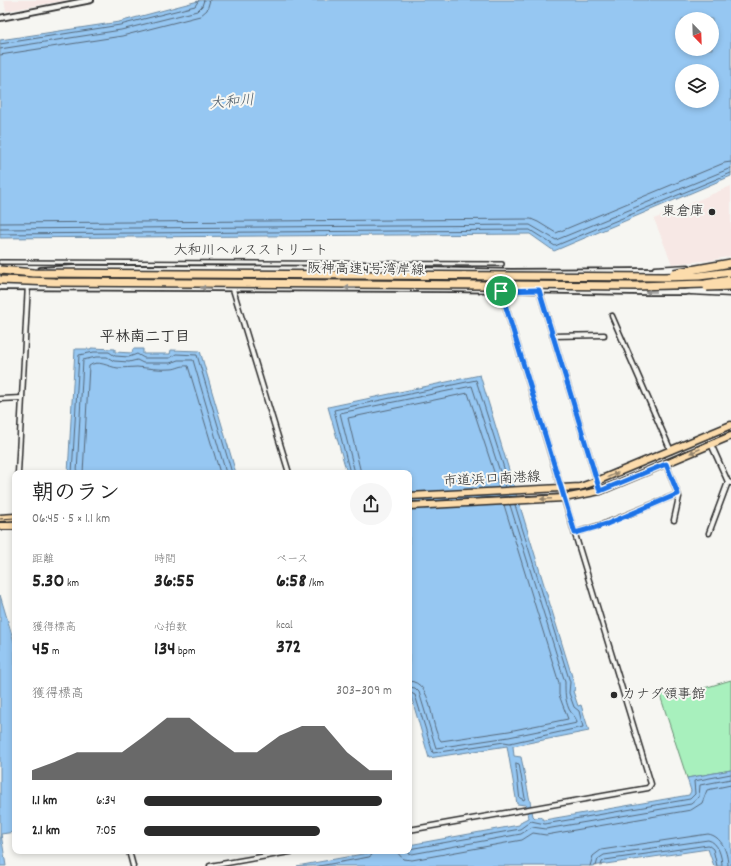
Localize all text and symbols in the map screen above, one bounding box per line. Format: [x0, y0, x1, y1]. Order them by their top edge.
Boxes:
north arrow [675, 12, 719, 56]
map controls [675, 12, 719, 108]
button: layers [675, 64, 719, 108]
water label: 大和川 [209, 90, 255, 116]
place label: 東倉庫 [662, 202, 704, 222]
marker: 東倉庫 [707, 207, 717, 217]
street label: 大和川ヘルスストリート [173, 241, 329, 261]
street label: 阪神高速4号湾岸線 [307, 259, 425, 281]
pin [484, 274, 518, 308]
icon: arrive [490, 280, 512, 302]
one-way arrow [200, 284, 212, 291]
one-way arrow [343, 285, 356, 291]
one-way arrow [644, 289, 657, 295]
district label: 平林南二丁目 [100, 327, 190, 349]
one-way arrow [689, 449, 701, 455]
street label: 市道浜口南港線 [443, 467, 541, 493]
one-way arrow [608, 471, 620, 477]
text: 朝のラン [32, 479, 120, 510]
button: share [350, 483, 392, 525]
one-way arrow [540, 496, 552, 503]
text: 06:45 · 5 × 1.1 km [32, 510, 110, 529]
text: 距離 [32, 552, 54, 568]
text: 時間 [154, 552, 176, 568]
text: ペース [276, 552, 308, 568]
text: 5.30 [32, 568, 64, 596]
text: 36:55 [154, 568, 195, 596]
text: 6:58 [276, 568, 306, 596]
text: km [64, 576, 79, 592]
text: /km [306, 576, 324, 592]
text: kcal [276, 618, 293, 634]
text: 獲得標高 [32, 620, 76, 636]
text: 心拍数 [154, 620, 187, 636]
text: 372 [276, 634, 301, 662]
text: 45 [32, 636, 50, 664]
text: 134 [154, 636, 176, 664]
text: m [50, 644, 60, 660]
text: bpm [176, 644, 195, 660]
text: 303–309 m [336, 682, 392, 701]
text: 獲得標高 [32, 685, 84, 704]
place label: カナダ領事館 [622, 685, 705, 705]
marker: カナダ領事館 [609, 690, 619, 700]
text: 1.1 km [32, 792, 57, 811]
text: 6:34 [96, 792, 116, 811]
text: 2.1 km [32, 822, 60, 841]
text: 7:05 [96, 822, 116, 841]

